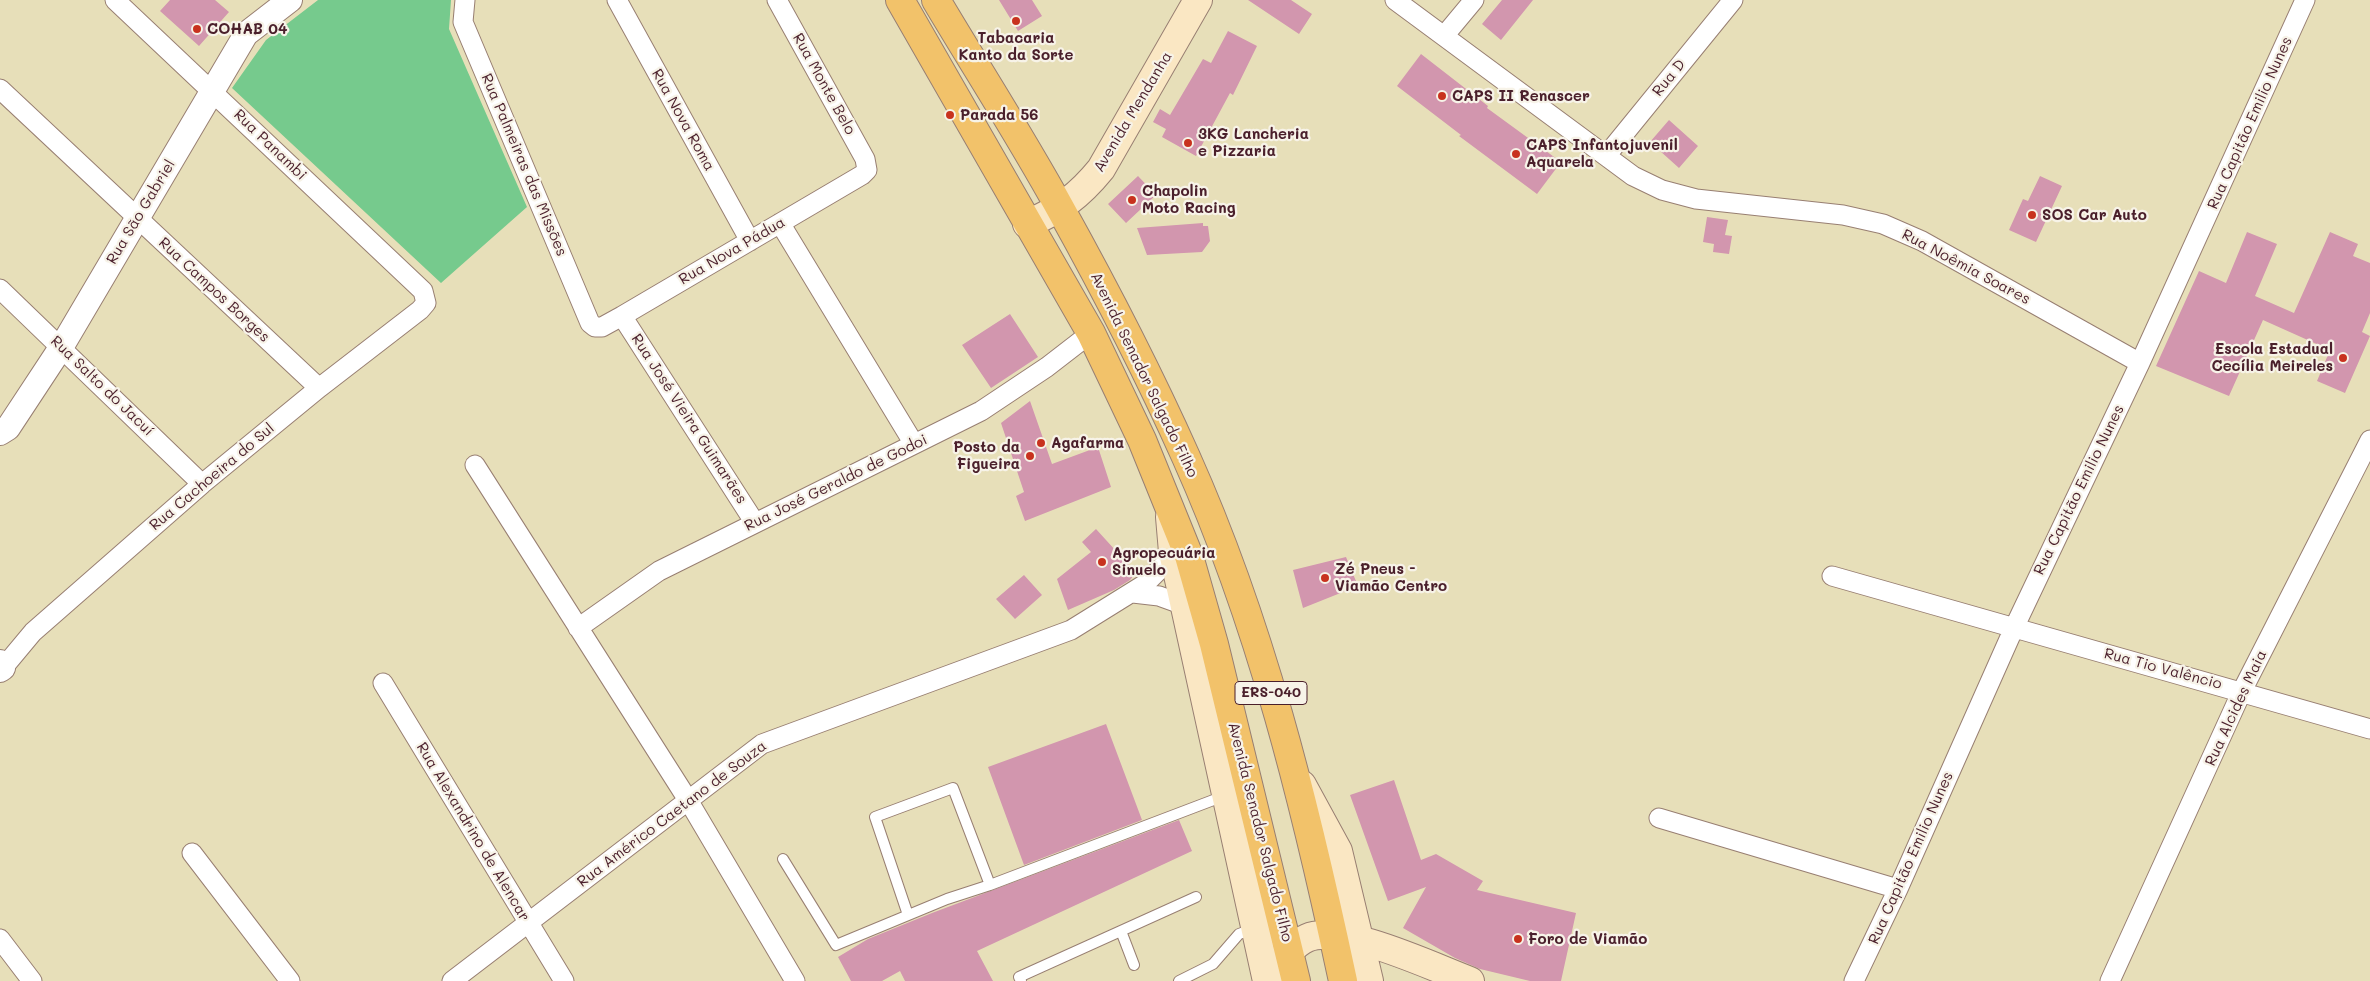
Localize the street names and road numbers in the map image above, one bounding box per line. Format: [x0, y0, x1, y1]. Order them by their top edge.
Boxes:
street label: Rua Monte Belo [789, 30, 859, 138]
street label: Rua Capitão Emilio Nunes [2204, 34, 2296, 212]
street label: Avenida Mendanha [1090, 49, 1176, 175]
street label: Rua D [1649, 56, 1689, 100]
street label: Rua Nova Roma [648, 66, 718, 174]
street label: Rua Palmeiras das Missões [477, 71, 571, 259]
street label: Rua Panambi [230, 106, 310, 184]
street label: Rua São Gabriel [103, 157, 179, 267]
street label: Rua Nova Pádua [676, 213, 788, 289]
street label: Rua Noêmia Soares [1899, 226, 2033, 308]
street label: Rua Campos Borges [155, 234, 273, 346]
street label: Avenida Senador Salgado Filho [1086, 270, 1202, 480]
street label: Rua José Vieira Guimarães [627, 331, 751, 507]
street label: Rua Salto do Jacuí [47, 332, 157, 440]
street label: Rua Capitão Emilio Nunes [2030, 402, 2128, 578]
street label: Rua Cachoeira do Sul [146, 420, 278, 534]
street label: Rua José Geraldo de Godoi [742, 431, 930, 535]
street label: Rua Tio Valêncio [2102, 645, 2224, 693]
street label: Rua Alcides Maia [2201, 647, 2271, 769]
road number: ERS-040 [1235, 681, 1307, 704]
street label: Avenida Senador Salgado Filho [1224, 720, 1296, 944]
street label: Rua Américo Caetano de Souza [574, 737, 770, 891]
street label: Rua Alexandrino de Alencar [412, 739, 534, 925]
street label: Rua Capitão Emilio Nunes [1865, 769, 1957, 947]

